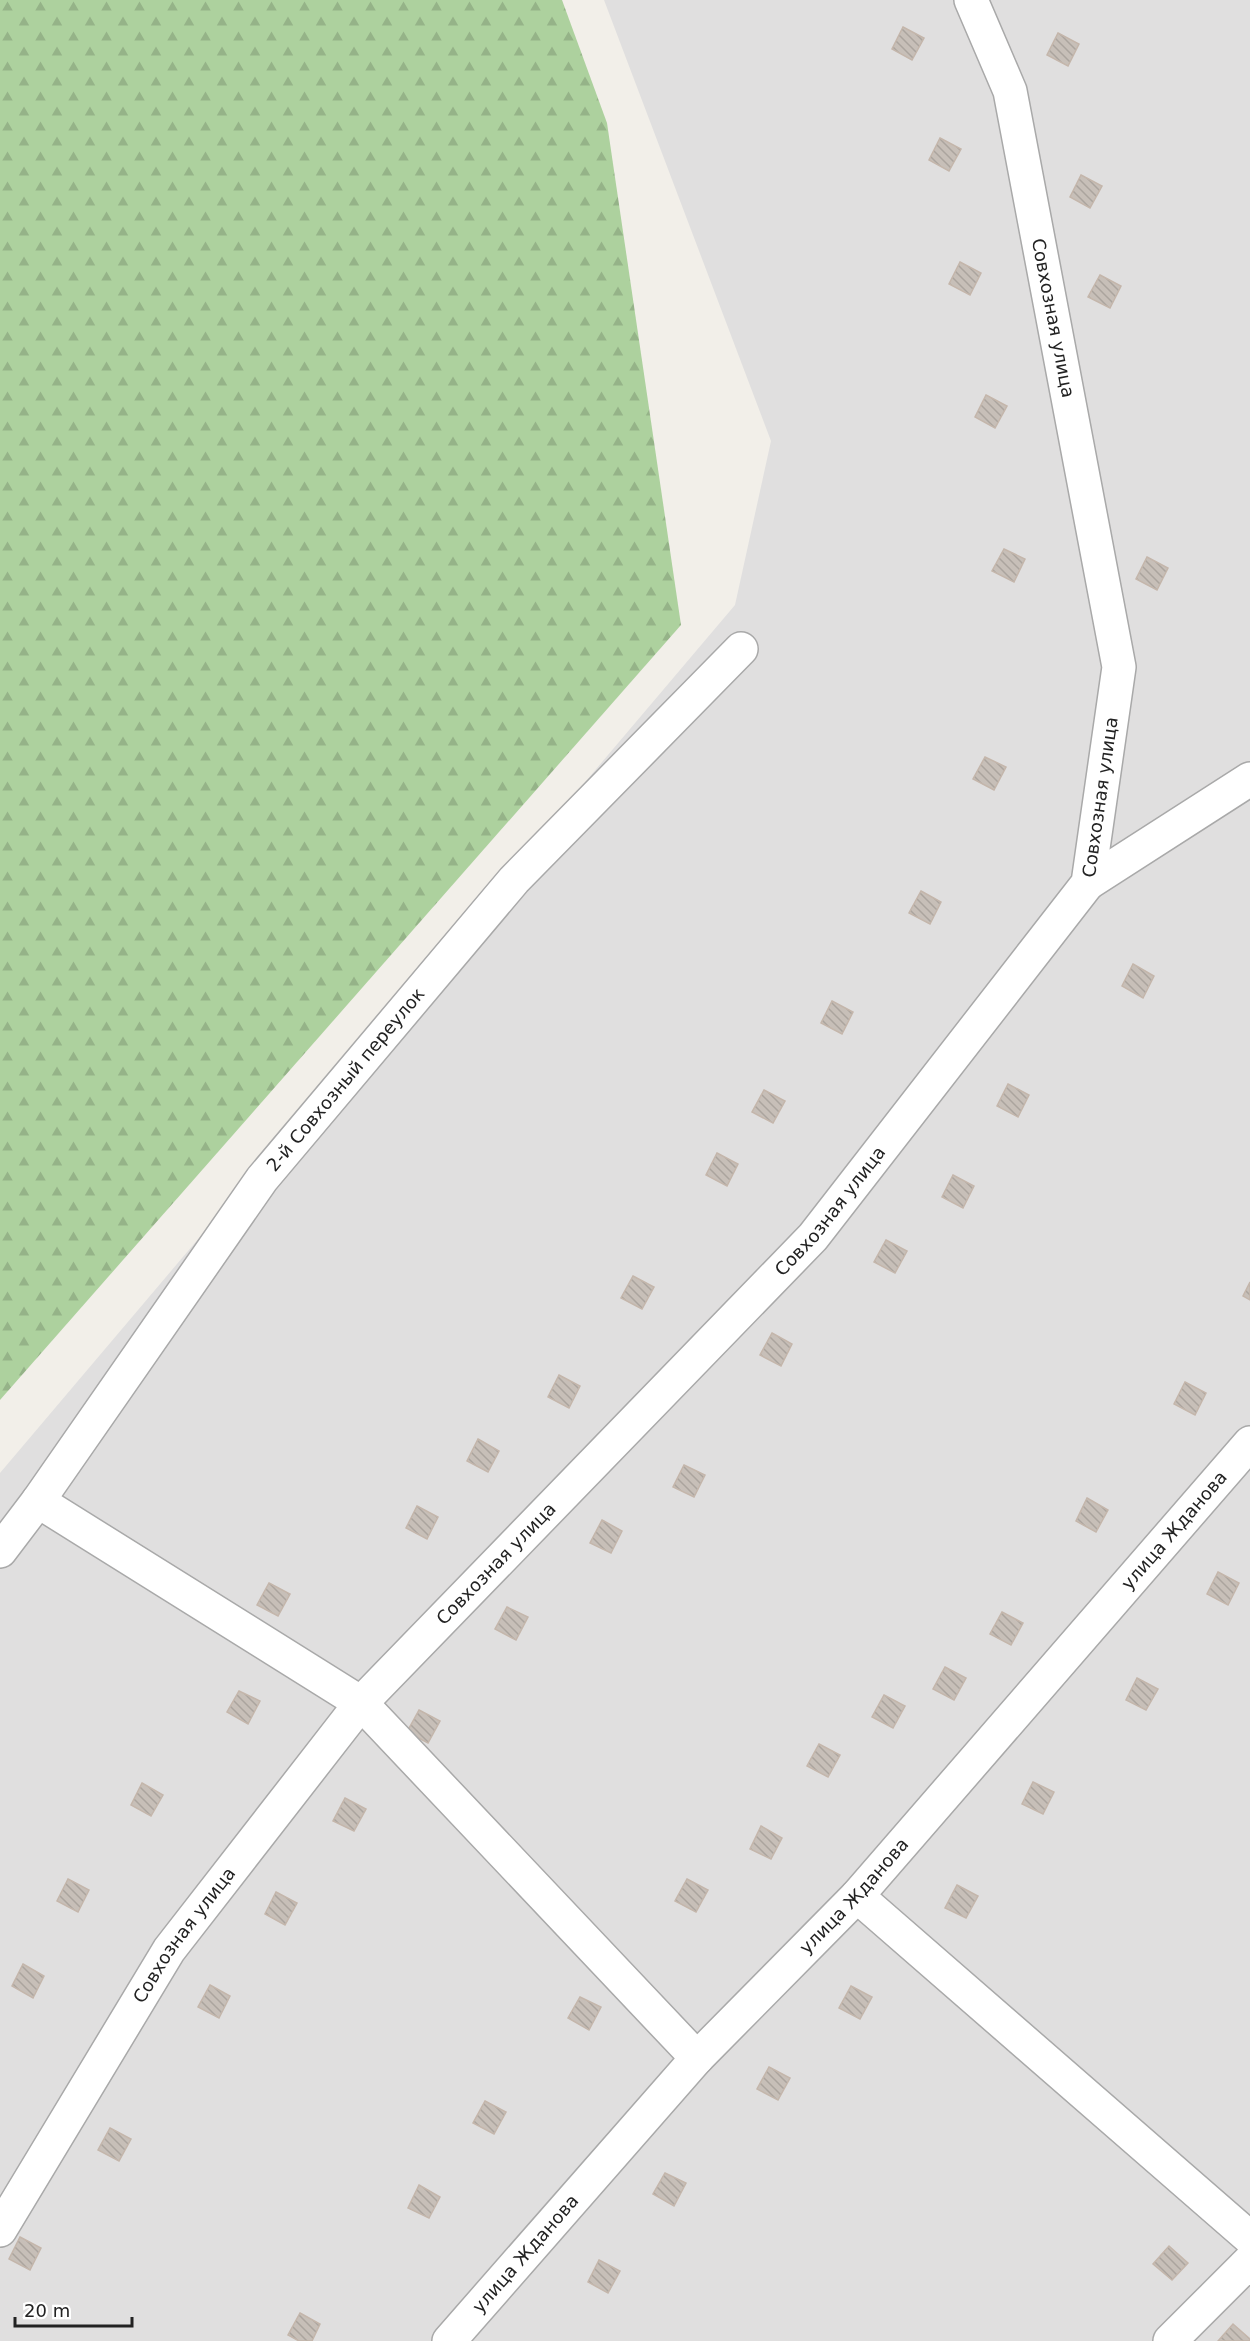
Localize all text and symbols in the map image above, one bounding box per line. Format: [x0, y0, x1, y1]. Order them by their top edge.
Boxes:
street label: Совхозная улица [1028, 236, 1079, 399]
street label: Совхозная улица [1078, 715, 1122, 879]
street label: 2-й Совхозный переулок [262, 983, 429, 1175]
street label: Совхозная улица [770, 1142, 890, 1280]
street label: улица Жданова [1117, 1466, 1231, 1594]
street label: Совхозная улица [432, 1498, 560, 1629]
street label: улица Жданова [795, 1834, 912, 1958]
street label: Совхозная улица [129, 1863, 239, 2007]
street label: улица Жданова [468, 2190, 582, 2317]
scale bar [15, 2290, 132, 2328]
text: 20 m [24, 2300, 70, 2321]

